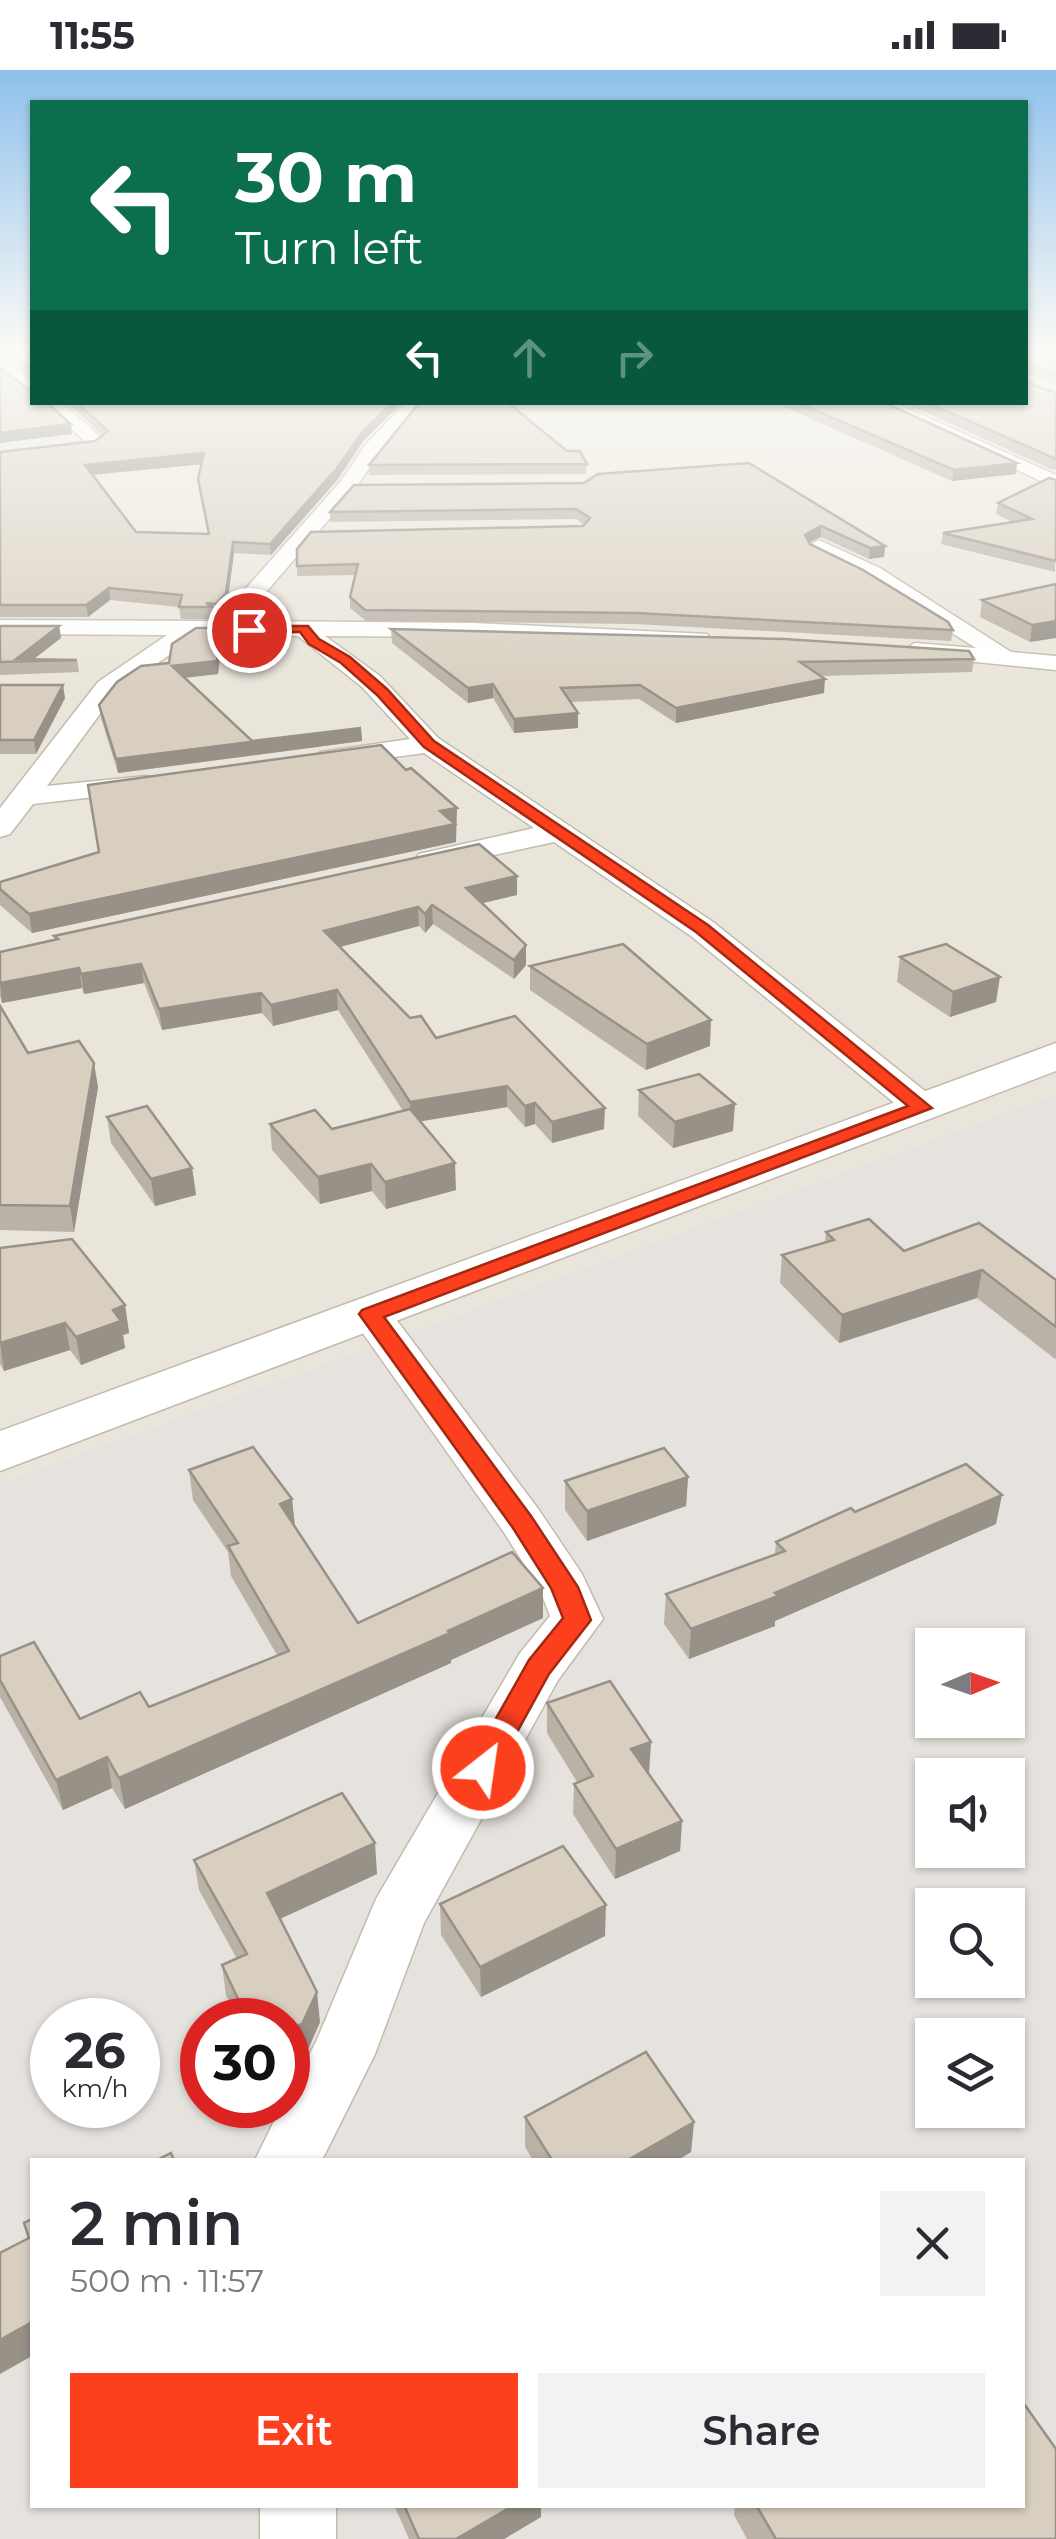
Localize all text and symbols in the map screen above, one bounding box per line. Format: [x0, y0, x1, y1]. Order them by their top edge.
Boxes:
text: 11:55 [50, 12, 135, 59]
text: 30 m [235, 134, 417, 220]
icon: left [70, 140, 200, 270]
text: Turn left [235, 220, 423, 275]
icon: left [397, 330, 452, 385]
icon: ahead [502, 330, 557, 385]
icon: right [607, 330, 662, 385]
pin [207, 588, 292, 673]
icon: arrive [222, 603, 277, 658]
north arrow [915, 1628, 1025, 1738]
map controls [915, 1628, 1025, 2128]
position arrow [431, 1716, 535, 1820]
button: sound [915, 1758, 1025, 1868]
button: search [915, 1888, 1025, 1998]
speed limit sign: 30 [180, 1998, 310, 2128]
button: layers [915, 2018, 1025, 2128]
text: 26 [64, 2020, 126, 2081]
text: km/h [62, 2073, 128, 2103]
text: 2 min [70, 2187, 243, 2260]
button: close [880, 2191, 985, 2296]
text: 500 m · 11:57 [70, 2261, 264, 2300]
button: Exit [70, 2373, 518, 2488]
button: Share [538, 2373, 985, 2488]

